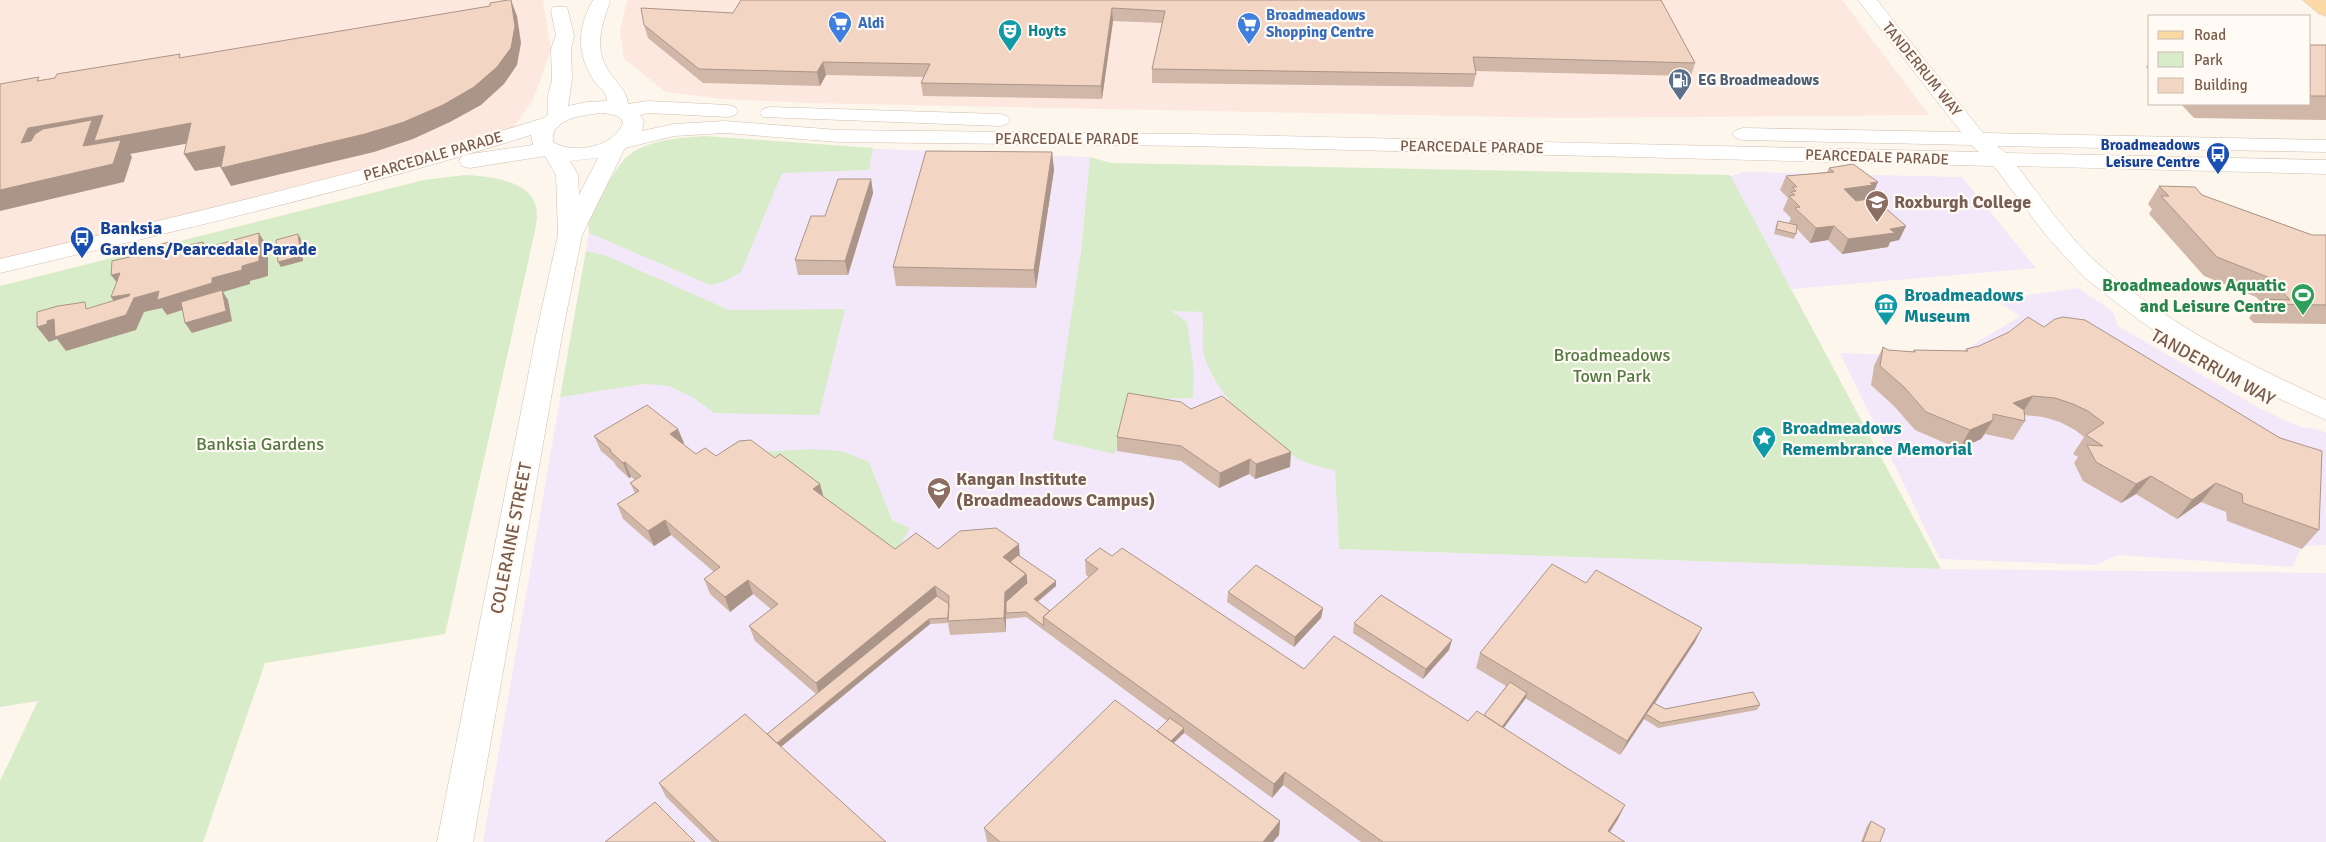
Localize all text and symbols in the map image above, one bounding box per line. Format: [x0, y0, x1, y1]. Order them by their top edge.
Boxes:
place label: Broadmeadows Shopping Centre [1266, 6, 1374, 41]
supermarket icon: Aldi [827, 10, 853, 44]
supermarket icon: Broadmeadows Shopping Centre [1236, 11, 1262, 45]
place label: Aldi [858, 14, 885, 32]
legend [2148, 15, 2311, 105]
theatre icon: Hoyts [997, 18, 1023, 52]
street label: TANDERRUM WAY [1879, 18, 1966, 120]
place label: Hoyts [1028, 22, 1067, 40]
text: Road [2194, 26, 2226, 44]
text: Park [2194, 51, 2223, 69]
fuel station icon: EG Broadmeadows [1667, 67, 1693, 101]
place label: EG Broadmeadows [1698, 71, 1819, 89]
text: Building [2194, 76, 2248, 94]
street label: PEARCEDALE PARADE [361, 128, 505, 184]
street label: PEARCEDALE PARADE [995, 130, 1139, 148]
place label: Broadmeadows Leisure Centre [2101, 136, 2200, 171]
street label: PEARCEDALE PARADE [1400, 137, 1544, 157]
bus stop icon: Broadmeadows Leisure Centre [2205, 141, 2231, 175]
street label: PEARCEDALE PARADE [1805, 145, 1949, 169]
school or university icon: Roxburgh College [1864, 189, 1890, 223]
place label: Roxburgh College [1894, 191, 2031, 213]
place label: Banksia Gardens/Pearcedale Parade [100, 217, 317, 260]
bus stop icon: Banksia Gardens/Pearcedale Parade [69, 225, 95, 259]
place label: Broadmeadows Aquatic and Leisure Centre [2102, 274, 2286, 317]
sports icon: Broadmeadows Aquatic and Leisure Centre [2290, 282, 2316, 316]
place label: Broadmeadows Museum [1904, 284, 2023, 327]
museum icon: Broadmeadows Museum [1873, 292, 1899, 326]
street label: TANDERRUM WAY [2147, 324, 2279, 410]
park label: Broadmeadows Town Park [1554, 344, 1671, 387]
place label: Broadmeadows Remembrance Memorial [1782, 417, 1973, 460]
place icon: Broadmeadows Remembrance Memorial [1751, 425, 1777, 459]
park label: Banksia Gardens [196, 433, 324, 455]
street label: COLERAINE STREET [486, 460, 537, 616]
place label: Kangan Institute (Broadmeadows Campus) [956, 468, 1155, 511]
school or university icon: Kangan Institute (Broadmeadows Campus) [926, 476, 952, 510]

